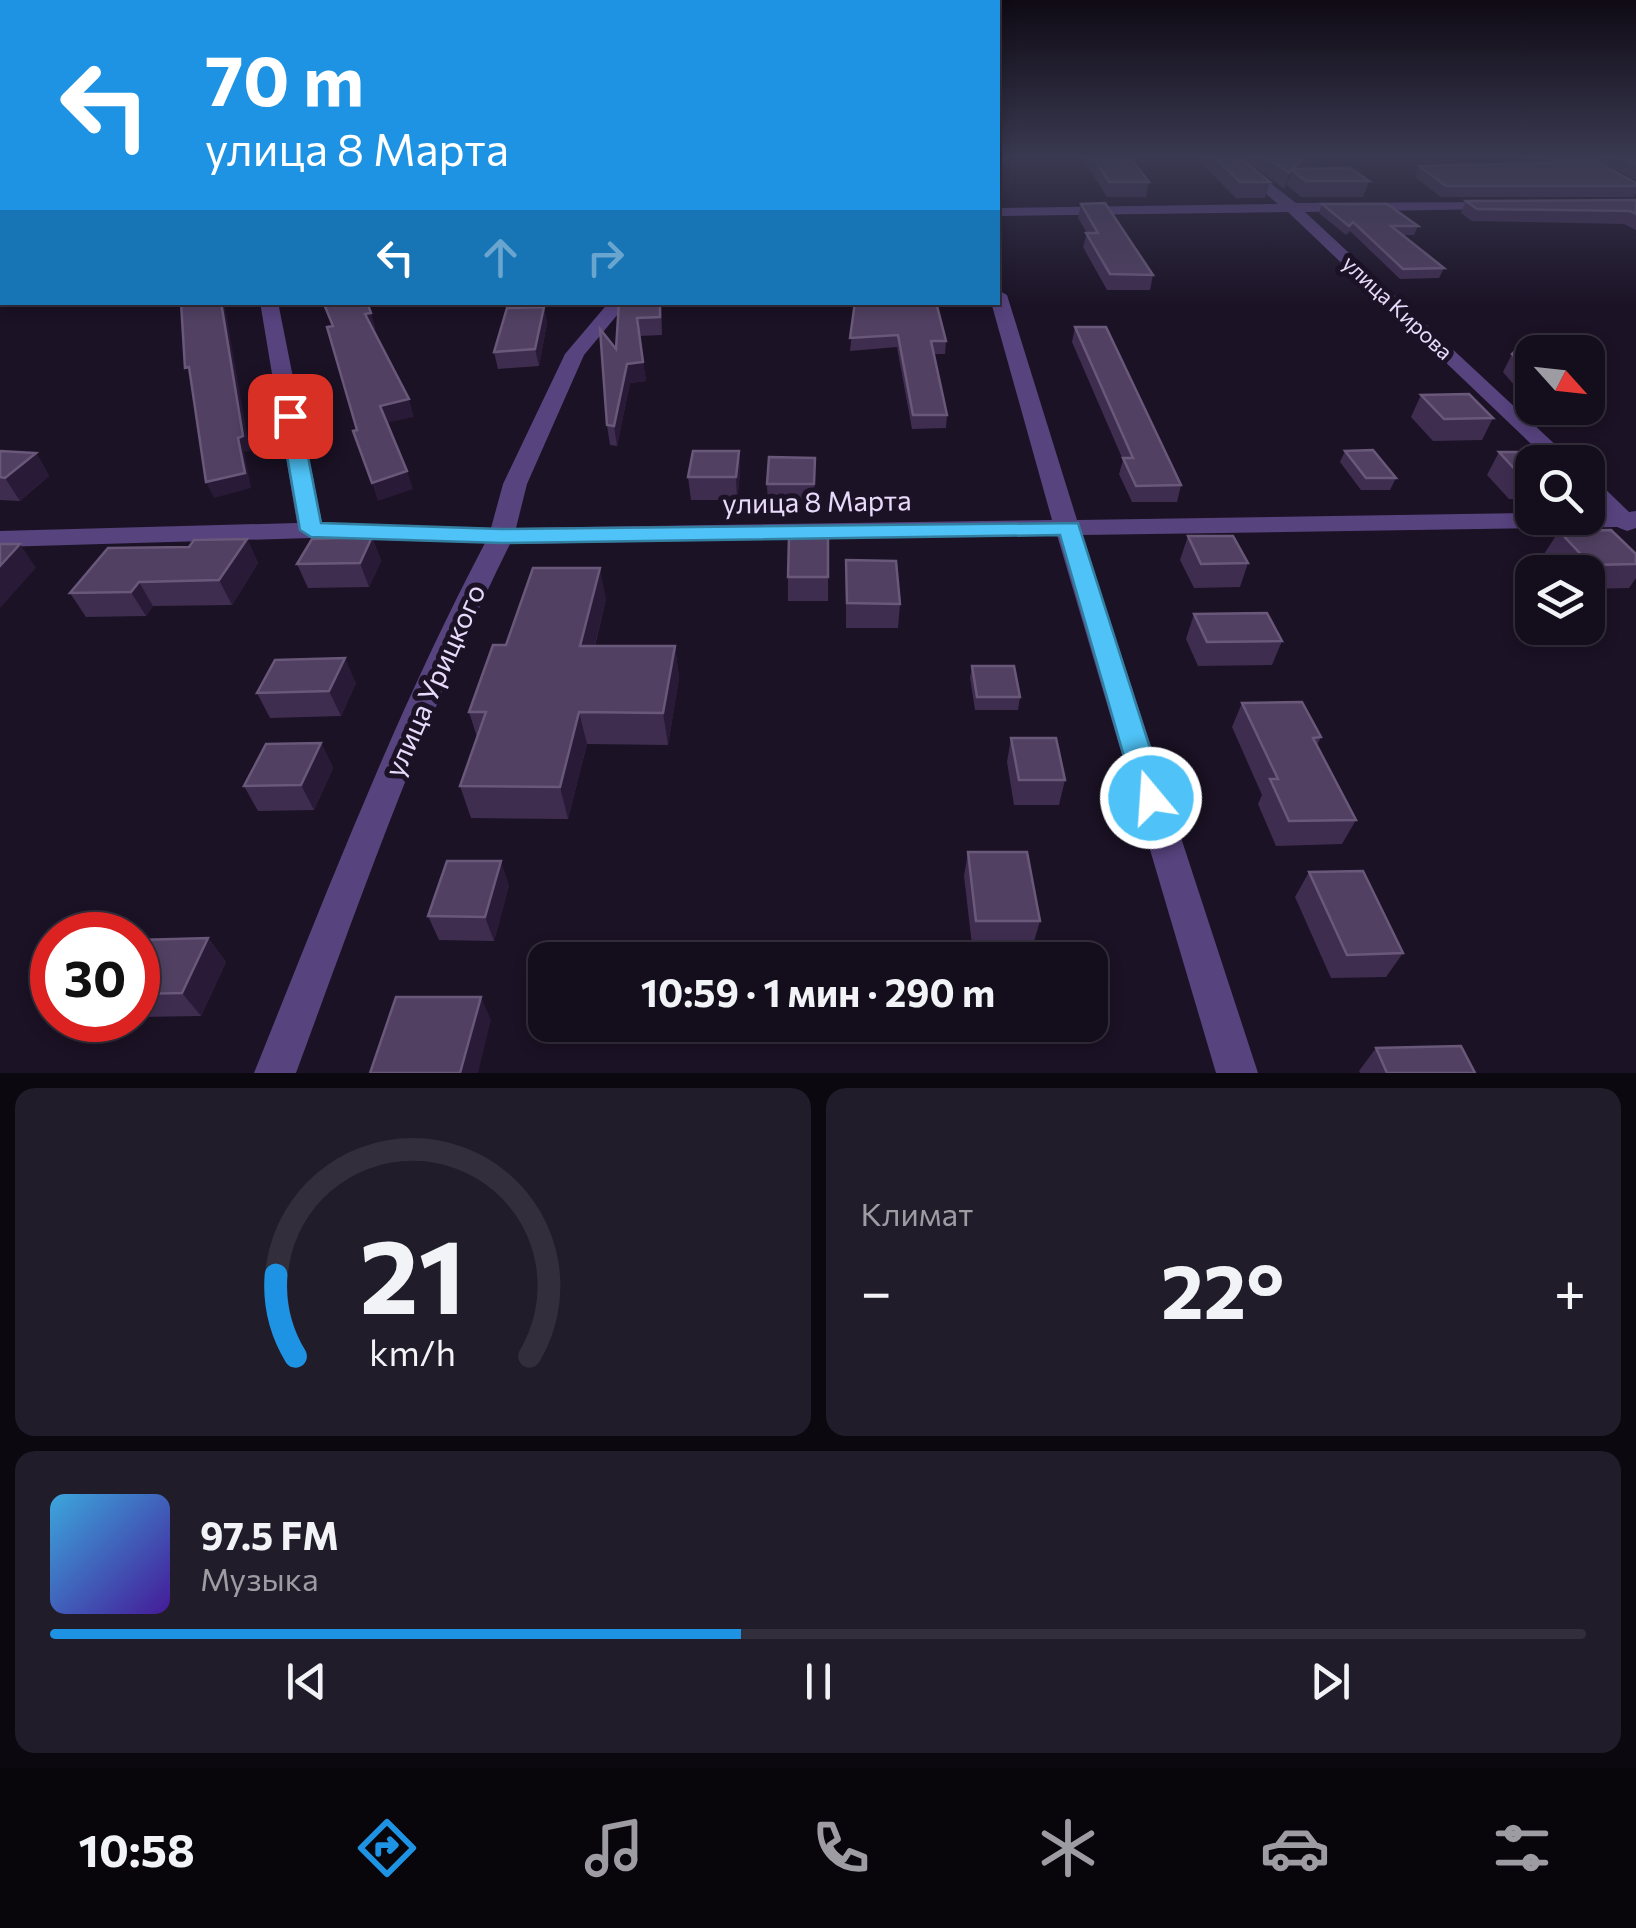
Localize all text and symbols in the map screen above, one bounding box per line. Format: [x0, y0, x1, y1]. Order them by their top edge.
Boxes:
text: 70 m [205, 35, 364, 120]
icon: left [40, 40, 170, 170]
text: улица 8 Марта [205, 120, 509, 175]
icon: left [368, 230, 423, 285]
icon: ahead [473, 230, 528, 285]
icon: right [578, 230, 633, 285]
street label: улица Кирова [1337, 249, 1459, 365]
north arrow [1515, 335, 1605, 425]
map controls [1515, 335, 1605, 645]
pin [248, 374, 333, 459]
icon: arrive [263, 389, 318, 444]
button: search [1515, 445, 1605, 535]
street label: улица 8 Марта [722, 482, 912, 520]
button: layers [1515, 555, 1605, 645]
street label: улица Урицкого [376, 578, 492, 782]
position arrow [1099, 746, 1203, 850]
speed limit sign: 30 [30, 912, 160, 1042]
text: 10:59 · 1 мин · 290 m [641, 968, 995, 1015]
text: Климат [861, 1193, 973, 1233]
text: 21 [360, 1208, 466, 1335]
text: 22° [1161, 1243, 1284, 1334]
text: − [861, 1256, 892, 1323]
text: + [1554, 1256, 1586, 1323]
text: km/h [369, 1330, 456, 1373]
text: 97.5 FM [200, 1511, 339, 1558]
text: Музыка [200, 1558, 319, 1598]
icon: previous [279, 1654, 334, 1709]
icon: pause [791, 1654, 846, 1709]
icon: next [1303, 1654, 1358, 1709]
icon: directions [352, 1813, 422, 1883]
icon: music [579, 1813, 649, 1883]
icon: phone [806, 1813, 876, 1883]
icon: climate [1033, 1813, 1103, 1883]
icon: car [1260, 1813, 1330, 1883]
icon: filters [1487, 1813, 1557, 1883]
text: 10:58 [79, 1821, 195, 1876]

